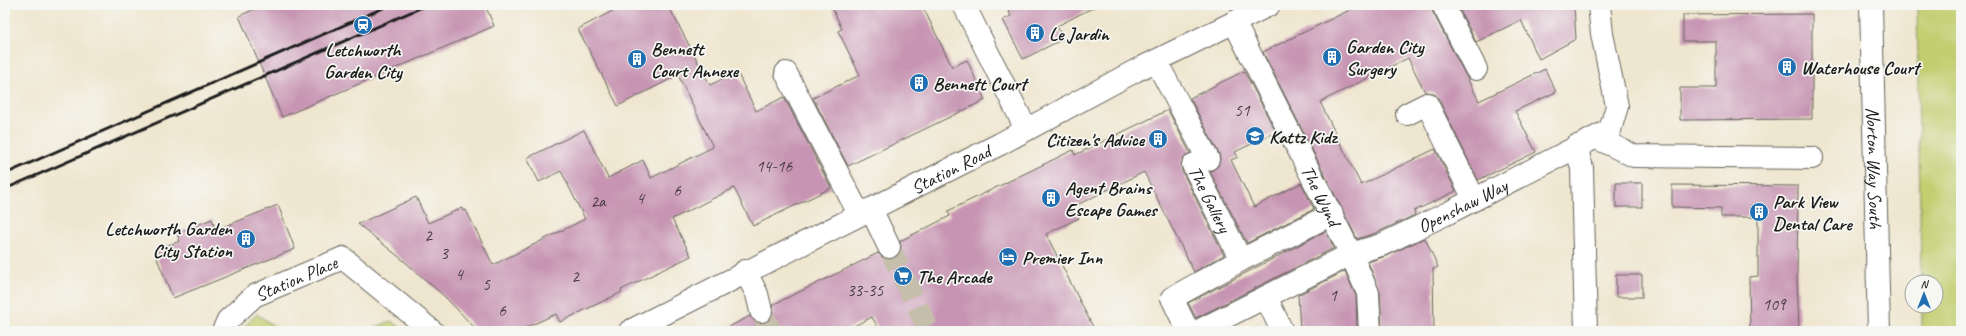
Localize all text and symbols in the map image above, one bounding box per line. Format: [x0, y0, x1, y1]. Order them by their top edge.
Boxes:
station icon: Letchworth Garden City [352, 14, 374, 36]
building icon: Le Jardin [1024, 22, 1046, 44]
place label: Le Jardin [1049, 22, 1110, 46]
place label: Garden City Surgery [1346, 35, 1425, 81]
place label: Bennett Court Annexe [651, 37, 740, 83]
place label: Letchworth Garden City [324, 38, 403, 84]
building icon: Garden City Surgery [1321, 46, 1343, 68]
building icon: Bennett Court Annexe [626, 48, 648, 70]
building icon: Waterhouse Court [1776, 56, 1798, 78]
place label: Waterhouse Court [1801, 56, 1922, 80]
building icon: Bennett Court [908, 72, 930, 94]
place label: Bennett Court [933, 72, 1029, 96]
house number: 51 [1234, 100, 1251, 121]
street label: Norton Way South [1861, 107, 1887, 229]
school or university icon: Kattz Kidz [1244, 125, 1266, 147]
place label: Kattz Kidz [1269, 125, 1338, 149]
place label: Citizen's Advice [1046, 128, 1146, 152]
building icon: Citizen's Advice [1147, 128, 1169, 150]
street label: Station Road [907, 138, 998, 200]
house number: 14-16 [756, 156, 793, 177]
street label: The Wynd [1295, 161, 1347, 233]
street label: The Gallery [1182, 162, 1237, 238]
street label: Openshaw Way [1414, 173, 1513, 239]
place label: Agent Brains Escape Games [1065, 176, 1159, 222]
house number: 6 [673, 180, 682, 201]
building icon: Agent Brains Escape Games [1040, 187, 1062, 209]
house number: 4 [636, 188, 646, 209]
place label: Park View Dental Care [1773, 190, 1853, 236]
house number: 2a [590, 191, 607, 212]
building icon: Park View Dental Care [1748, 201, 1770, 223]
place label: Letchworth Garden City Station [105, 217, 233, 263]
house number: 2 [424, 225, 433, 246]
building icon: Letchworth Garden City Station [235, 228, 257, 250]
house number: 3 [440, 243, 449, 264]
hotel icon: Premier Inn [997, 246, 1019, 268]
place label: Premier Inn [1022, 246, 1103, 270]
street label: Station Place [251, 250, 343, 307]
house number: 4 [455, 264, 465, 285]
supermarket icon: The Arcade [892, 265, 914, 287]
place label: The Arcade [917, 265, 993, 289]
house number: 2 [571, 266, 580, 287]
house number: 5 [482, 274, 491, 295]
north arrow [1904, 274, 1944, 314]
text: N [1921, 277, 1930, 291]
house number: 33-35 [847, 280, 884, 301]
house number: 1 [1329, 285, 1338, 306]
house number: 109 [1763, 294, 1787, 315]
house number: 6 [498, 300, 507, 321]

